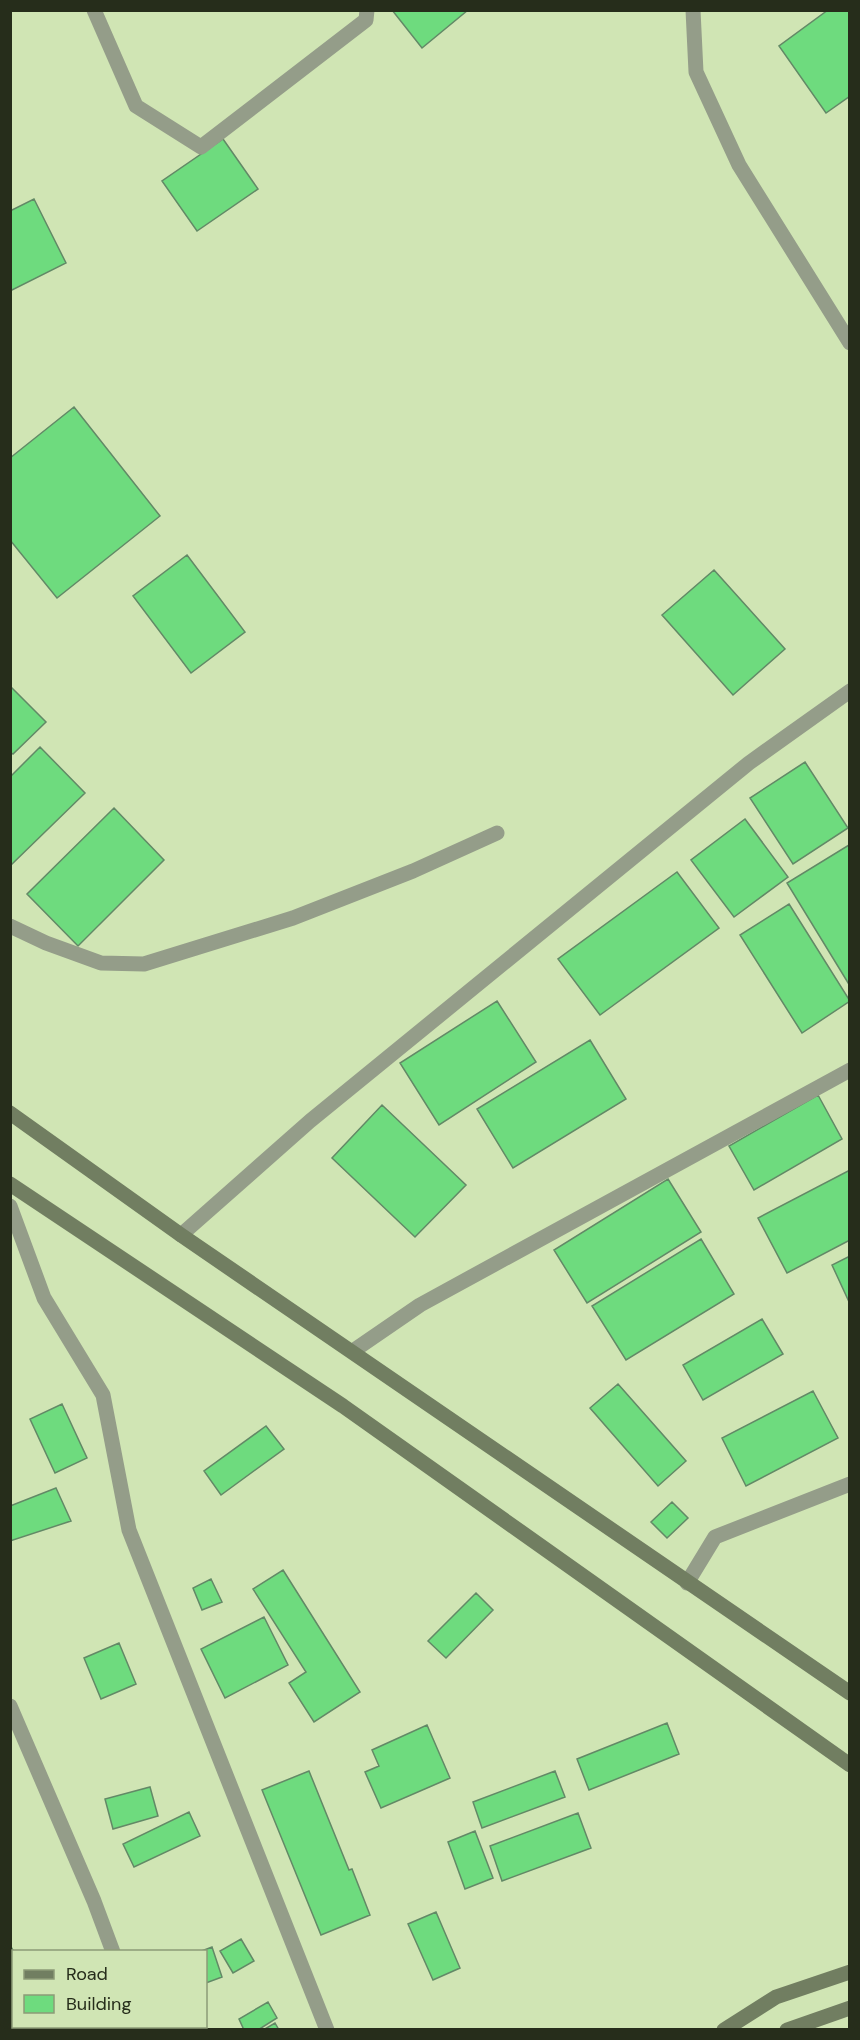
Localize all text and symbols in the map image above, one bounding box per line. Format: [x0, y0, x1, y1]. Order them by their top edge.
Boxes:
legend [12, 1950, 207, 2028]
text: Road [66, 1962, 108, 1986]
text: Building [66, 1992, 131, 2016]

